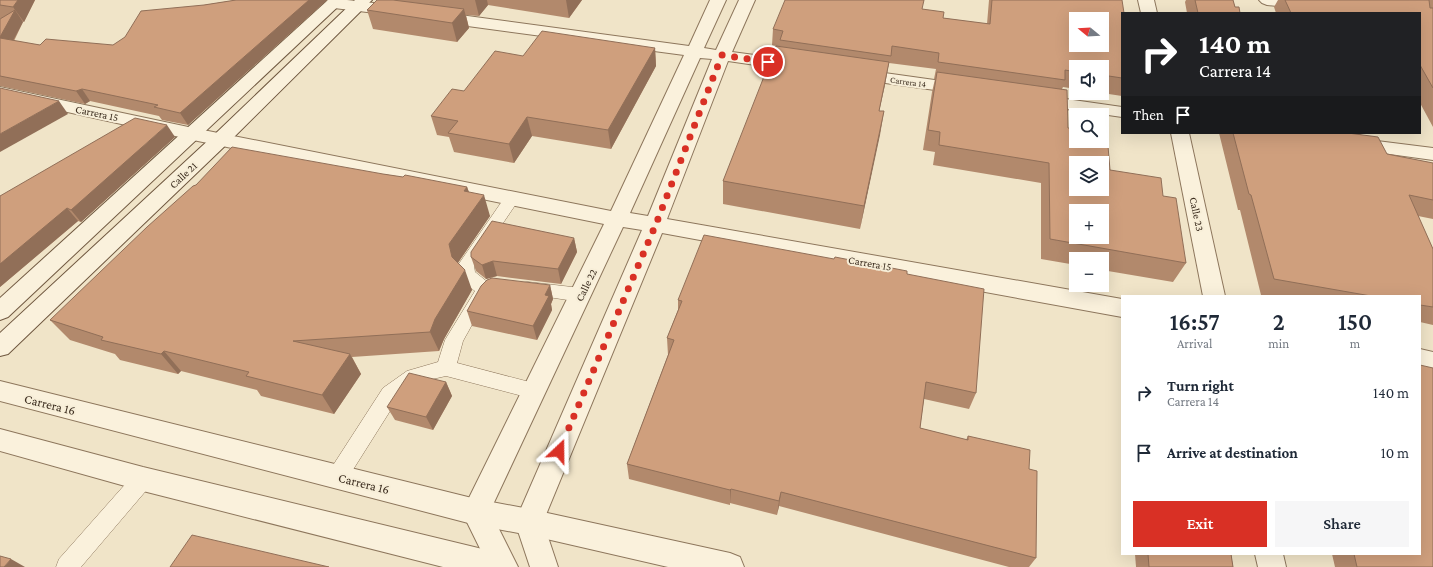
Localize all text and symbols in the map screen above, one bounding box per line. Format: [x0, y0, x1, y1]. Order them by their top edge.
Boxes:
north arrow [1069, 12, 1109, 52]
map controls [1069, 12, 1109, 292]
icon: right [1133, 28, 1185, 80]
text: 140 m [1199, 28, 1271, 59]
pin [751, 45, 785, 79]
icon: arrive [757, 51, 779, 73]
button: sound [1069, 60, 1109, 100]
text: Carrera 14 [1199, 61, 1271, 81]
street label: Carrera 14 [889, 75, 927, 90]
street label: Carrera 15 [74, 103, 120, 123]
icon: arrive [1172, 104, 1194, 126]
text: Then [1133, 107, 1164, 123]
button: search [1069, 108, 1109, 148]
button: layers [1069, 156, 1109, 196]
street label: Calle 21 [167, 159, 199, 191]
street label: Calle 23 [1188, 196, 1206, 232]
button: + [1069, 204, 1109, 244]
button: − [1069, 252, 1109, 292]
street label: Carrera 15 [847, 253, 893, 273]
street label: Calle 22 [573, 267, 599, 303]
text: 16:57 [1170, 308, 1220, 335]
text: 2 [1273, 308, 1285, 335]
text: 150 [1338, 308, 1372, 335]
text: Arrival [1177, 336, 1212, 351]
text: min [1268, 336, 1289, 351]
text: m [1350, 336, 1360, 351]
text: Turn right [1167, 378, 1234, 394]
icon: right [1133, 382, 1155, 404]
text: 140 m [1373, 385, 1409, 401]
street label: Carrera 16 [23, 391, 77, 418]
text: Carrera 14 [1167, 394, 1219, 409]
position arrow [538, 430, 580, 472]
icon: arrive [1133, 442, 1155, 464]
text: Arrive at destination [1167, 445, 1298, 461]
text: 10 m [1381, 445, 1409, 461]
street label: Carrera 16 [337, 470, 391, 497]
button: Exit [1133, 501, 1267, 547]
button: Share [1275, 501, 1409, 547]

